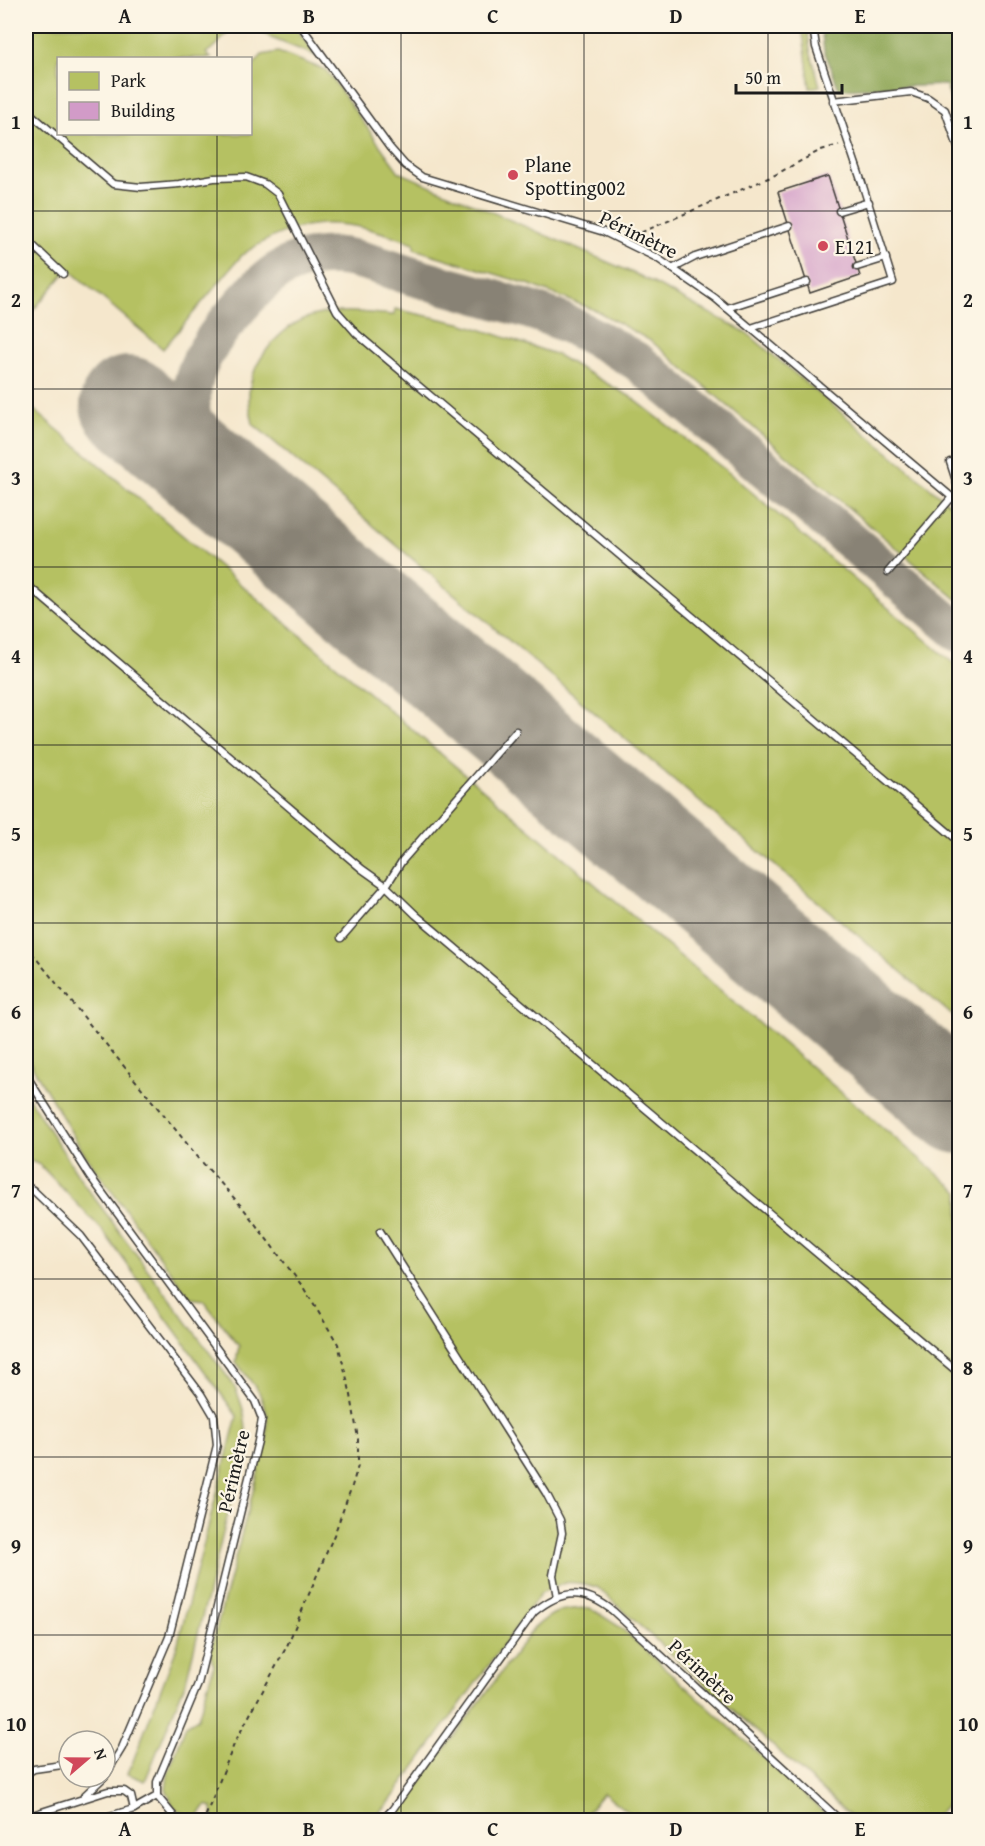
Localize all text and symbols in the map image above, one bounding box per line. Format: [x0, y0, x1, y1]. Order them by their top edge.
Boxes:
text: A [119, 1, 132, 30]
text: B [303, 1, 315, 30]
text: C [487, 1, 499, 30]
text: D [669, 1, 683, 30]
text: E [855, 1, 866, 30]
legend [57, 57, 252, 135]
scale bar [736, 57, 842, 95]
text: 50 m [745, 64, 781, 91]
text: Park [111, 67, 147, 94]
text: Building [111, 97, 175, 124]
text: 1 [11, 107, 21, 136]
text: 1 [963, 107, 973, 136]
place label: Plane Spotting002 [525, 150, 626, 202]
marker: Plane Spotting002 [506, 168, 520, 182]
street label: Périmètre [595, 203, 683, 265]
place label: E121 [835, 232, 874, 261]
marker: E121 [816, 239, 830, 253]
text: 2 [11, 285, 21, 314]
text: 2 [963, 285, 973, 314]
text: 3 [11, 463, 21, 492]
text: 3 [963, 463, 973, 492]
text: 4 [11, 641, 21, 670]
text: 4 [963, 641, 973, 670]
text: 5 [11, 819, 21, 848]
text: 5 [963, 819, 973, 848]
text: 6 [11, 997, 21, 1026]
text: 6 [963, 997, 973, 1026]
text: 7 [11, 1175, 21, 1204]
text: 7 [963, 1175, 973, 1204]
text: 8 [11, 1353, 21, 1382]
text: 8 [963, 1353, 973, 1382]
street label: Périmètre [209, 1427, 257, 1515]
text: 9 [11, 1531, 21, 1560]
text: 9 [963, 1531, 973, 1560]
street label: Périmètre [662, 1632, 744, 1710]
text: 10 [6, 1709, 26, 1738]
text: 10 [958, 1709, 978, 1738]
north arrow [57, 1729, 117, 1789]
text: N [88, 1745, 114, 1763]
text: A [119, 1814, 132, 1843]
text: B [303, 1814, 315, 1843]
text: C [487, 1814, 499, 1843]
text: D [669, 1814, 683, 1843]
text: E [855, 1814, 866, 1843]

